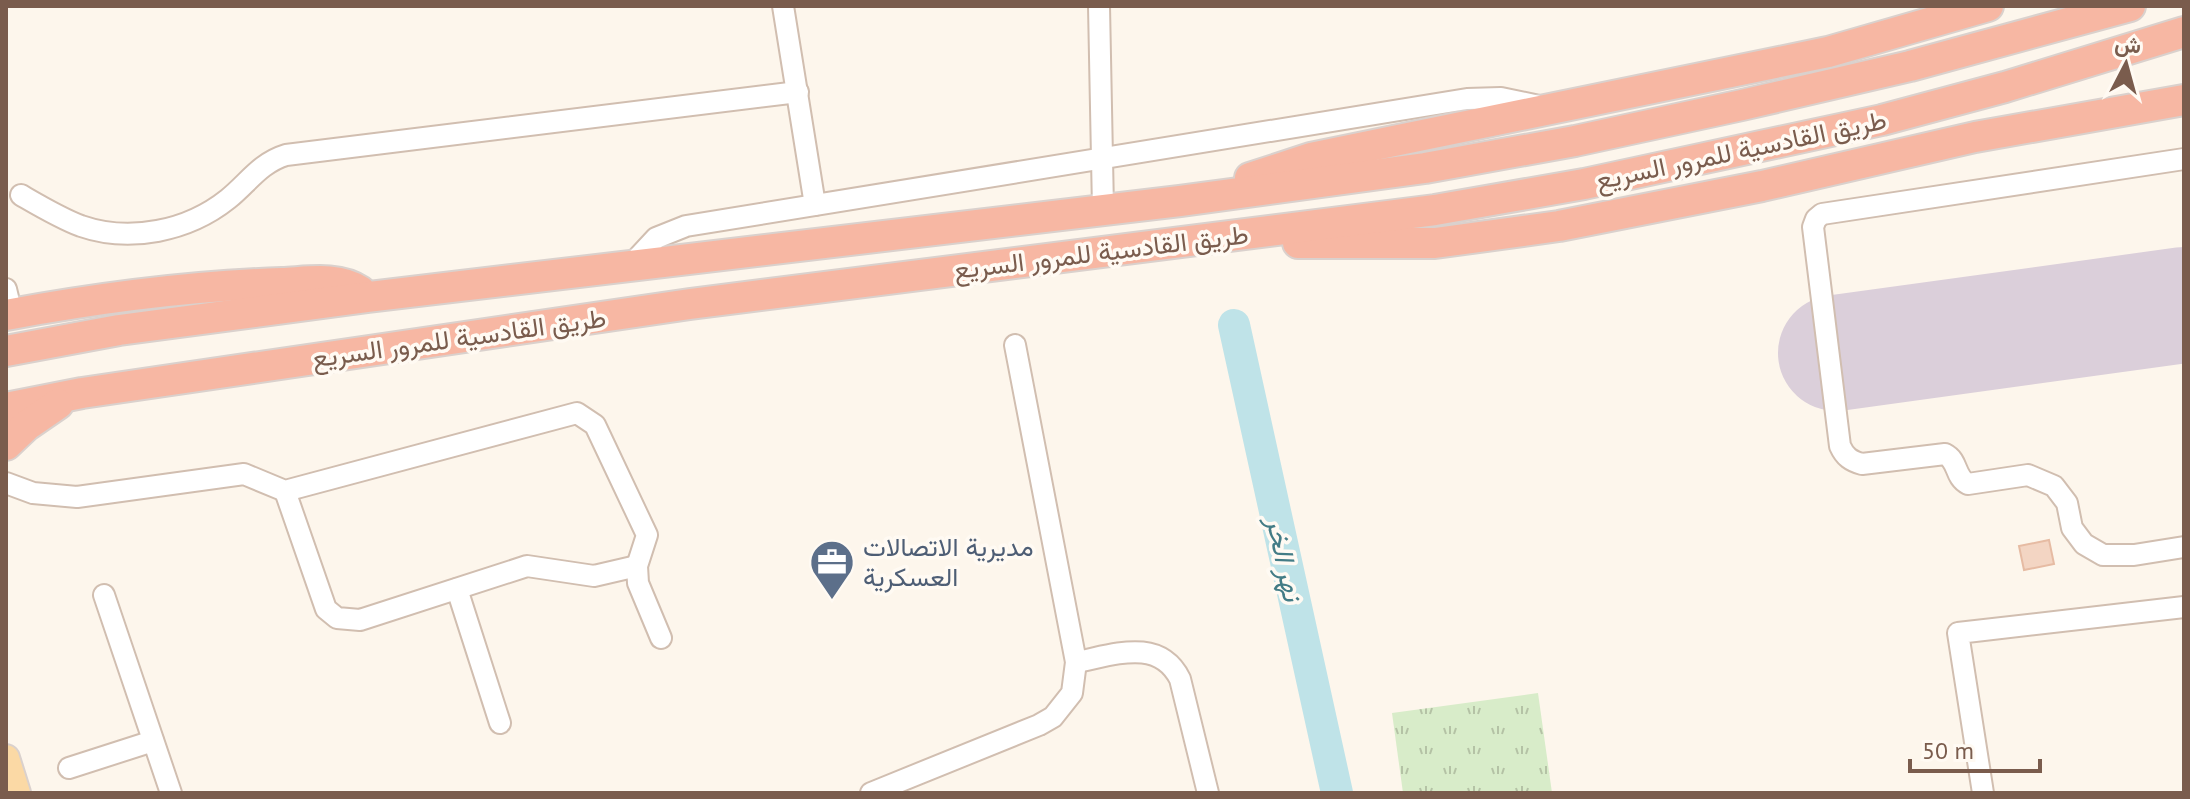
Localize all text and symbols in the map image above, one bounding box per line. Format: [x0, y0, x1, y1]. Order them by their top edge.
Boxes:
north arrow [2086, 24, 2166, 104]
text: ش [2113, 29, 2143, 59]
street label: طريق القادسية للمرور السريع [1592, 103, 1890, 198]
street label: طريق القادسية للمرور السريع [952, 217, 1250, 288]
street label: طريق القادسية للمرور السريع [310, 301, 608, 376]
water label: نهر الخر [1258, 512, 1313, 606]
place label: مديرية الاتصالات العسكرية [863, 530, 1034, 593]
office icon: مديرية الاتصالات العسكرية [808, 538, 856, 601]
scale bar [1910, 723, 2040, 773]
text: 50 m [1922, 735, 1974, 766]

